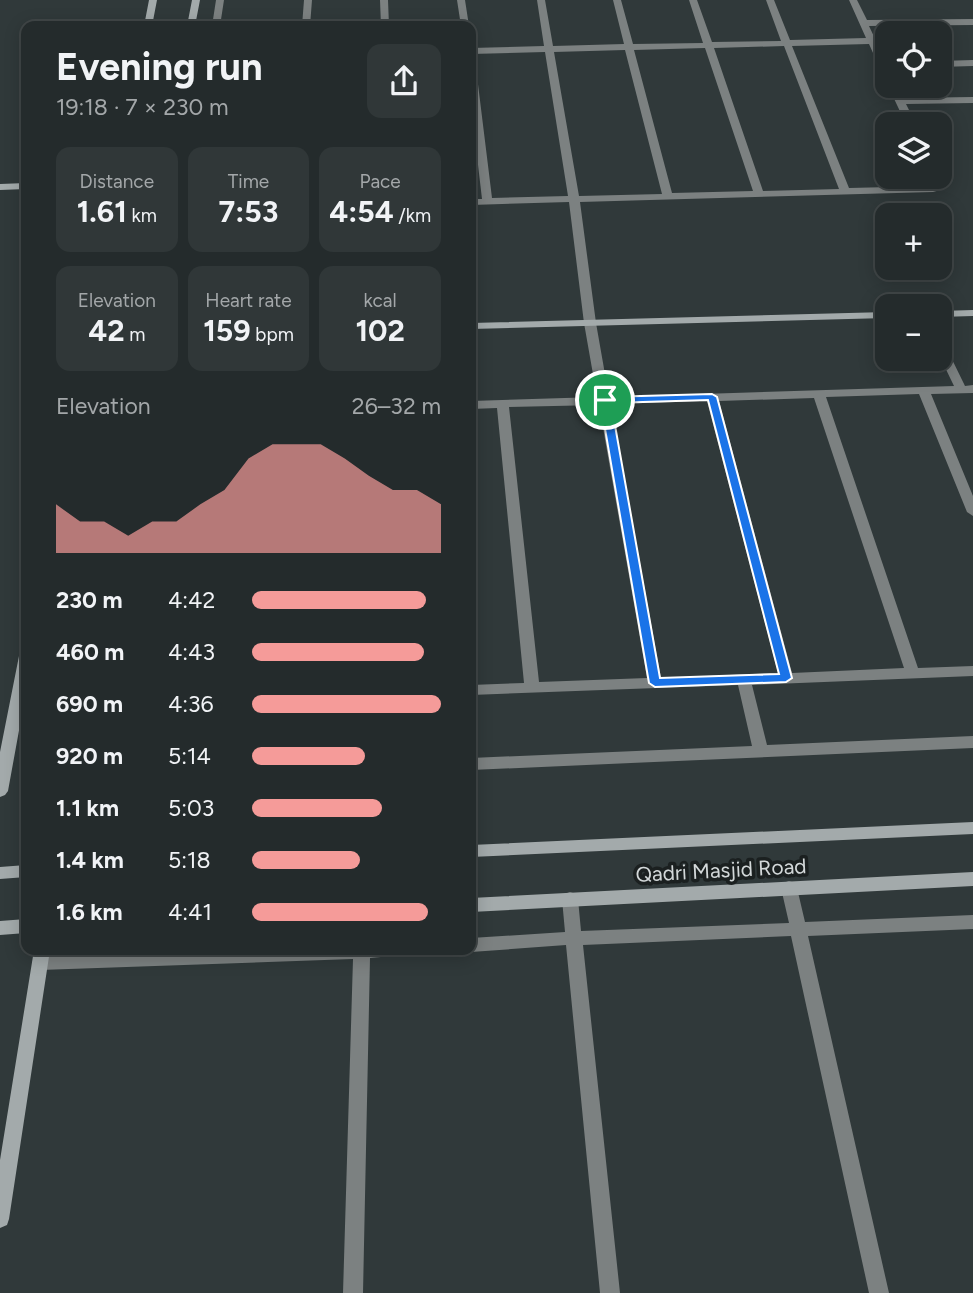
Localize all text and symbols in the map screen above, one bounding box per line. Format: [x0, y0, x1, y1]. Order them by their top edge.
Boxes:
map controls [875, 21, 952, 371]
button: locate [875, 21, 952, 98]
text: Evening run [56, 44, 263, 90]
button: share [367, 44, 441, 118]
text: 19:18 · 7 × 230 m [56, 93, 229, 121]
button: layers [875, 112, 952, 189]
text: Distance [80, 170, 154, 193]
text: Time [228, 170, 269, 193]
text: Pace [360, 170, 401, 193]
text: 1.61 [77, 193, 127, 230]
text: 7:53 [219, 193, 278, 230]
text: 4:54 [329, 193, 394, 230]
button: + [875, 203, 952, 280]
text: km [127, 204, 157, 227]
text: /km [394, 204, 431, 227]
text: Elevation [78, 289, 156, 312]
text: Heart rate [205, 289, 292, 312]
text: kcal [364, 289, 397, 312]
button: − [875, 294, 952, 371]
text: 42 [88, 312, 125, 349]
text: 159 [203, 312, 251, 349]
text: 102 [355, 312, 405, 349]
text: m [125, 323, 145, 346]
text: bpm [251, 323, 294, 346]
pin [575, 370, 635, 430]
icon: arrive [586, 381, 624, 419]
text: Elevation [56, 392, 151, 420]
text: 26–32 m [352, 392, 441, 420]
text: 230 m [56, 586, 123, 614]
text: 4:42 [168, 586, 215, 614]
text: 460 m [56, 638, 124, 666]
text: 4:43 [168, 638, 215, 666]
text: 690 m [56, 690, 123, 718]
text: 4:36 [168, 690, 214, 718]
text: 920 m [56, 742, 123, 770]
text: 5:14 [168, 742, 211, 770]
text: 1.1 km [56, 794, 119, 822]
text: 5:03 [168, 794, 214, 822]
text: 1.4 km [56, 846, 124, 874]
text: 5:18 [168, 846, 211, 874]
street label: Qadri Masjid Road [635, 853, 807, 887]
text: 1.6 km [56, 898, 123, 926]
text: 4:41 [168, 898, 212, 926]

